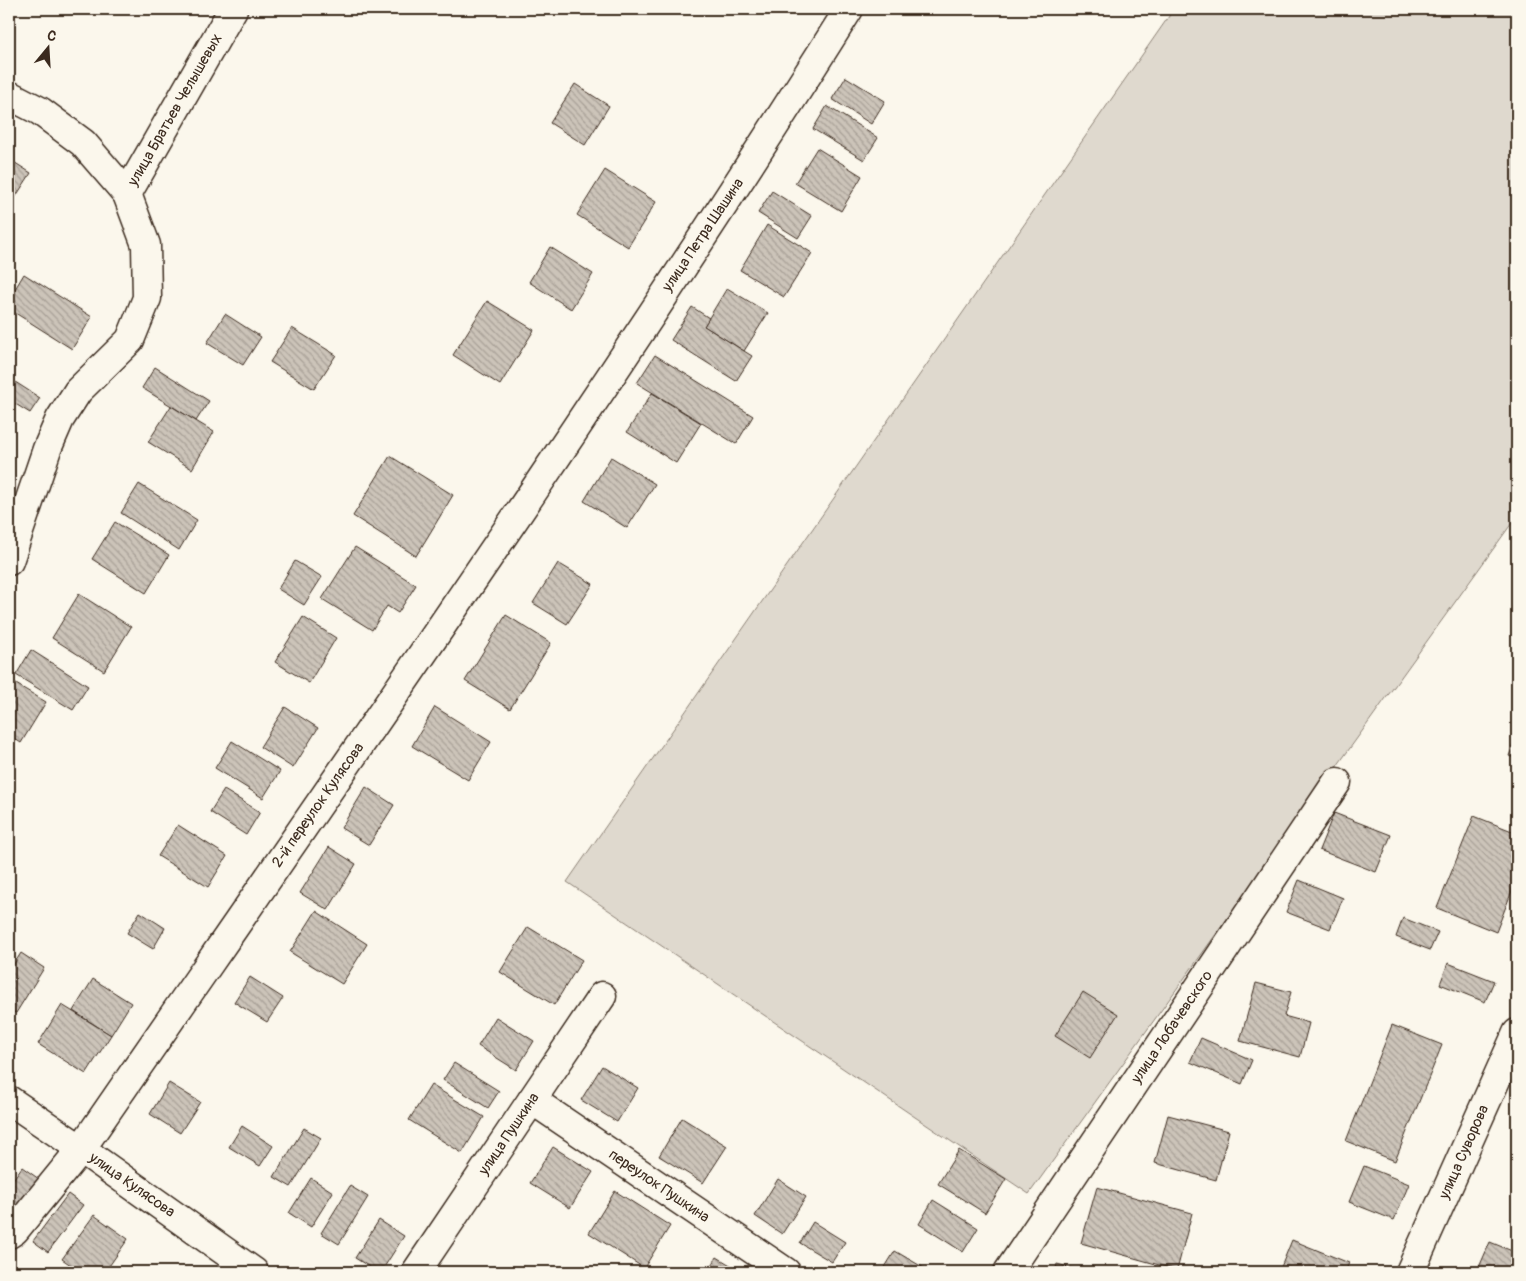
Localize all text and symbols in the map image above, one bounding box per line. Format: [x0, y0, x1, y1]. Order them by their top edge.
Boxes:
north arrow [22, 22, 72, 72]
text: С [45, 27, 59, 46]
street label: улица Братьев Челышевых [123, 31, 226, 190]
street label: улица Петра Шашина [657, 175, 748, 296]
street label: 2-й переулок Кулясова [268, 739, 368, 871]
street label: улица Лобачевского [1127, 967, 1217, 1088]
street label: улица Пушкина [474, 1089, 544, 1180]
street label: улица Суворова [1434, 1102, 1493, 1203]
street label: переулок Пушкина [605, 1145, 713, 1227]
street label: улица Кулясова [85, 1148, 179, 1222]

